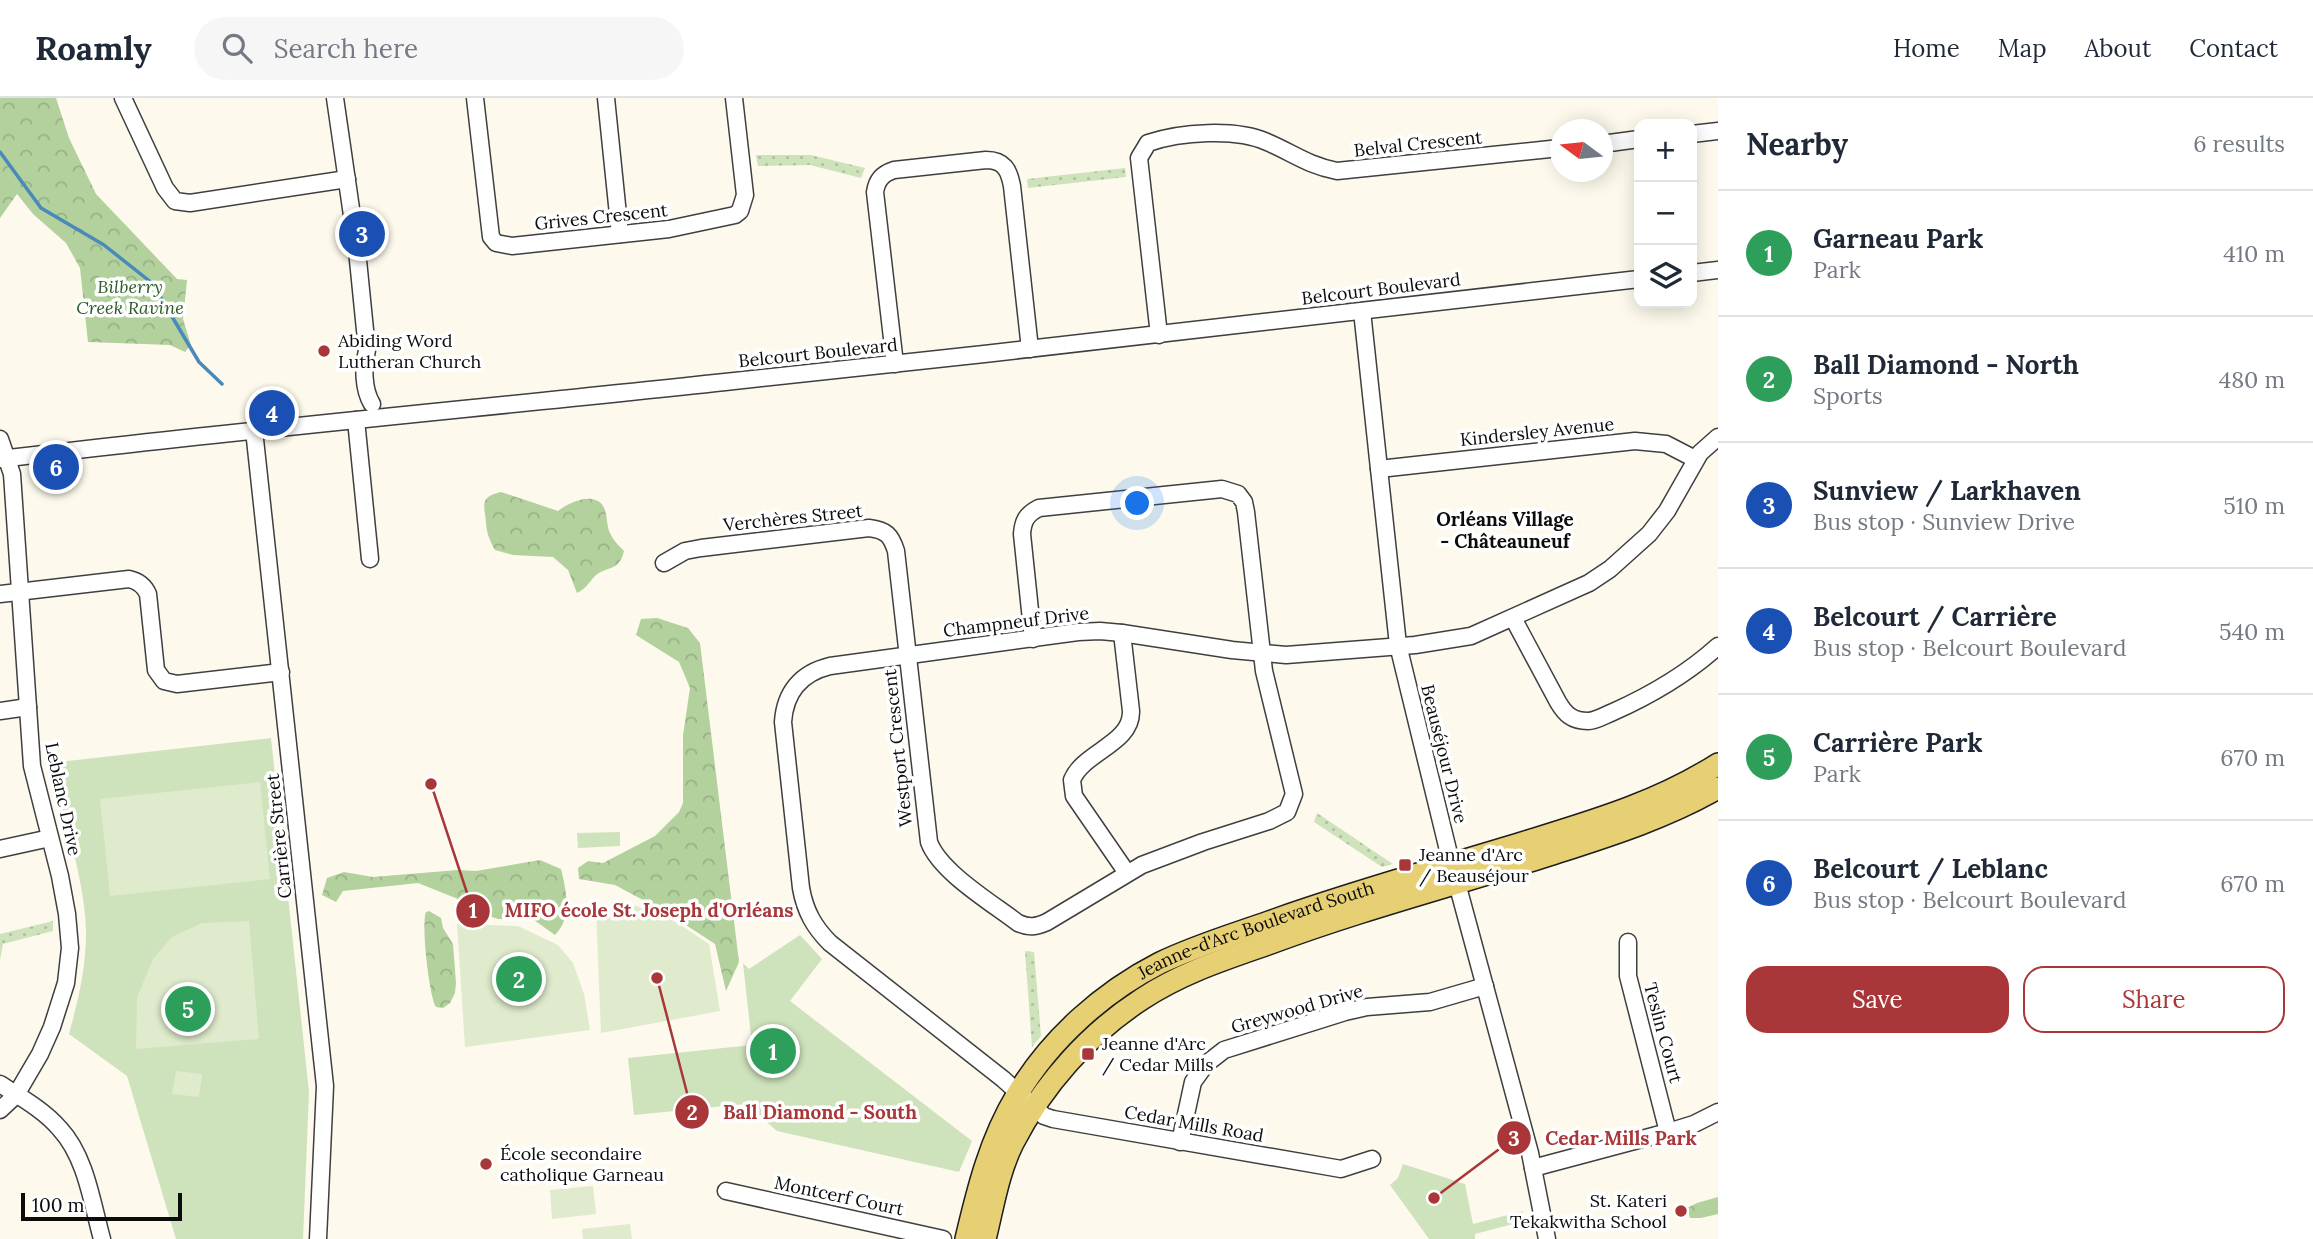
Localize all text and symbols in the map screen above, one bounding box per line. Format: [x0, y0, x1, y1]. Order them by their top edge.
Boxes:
search box [194, 17, 684, 80]
text: Roamly [35, 27, 152, 69]
icon: search [218, 29, 256, 67]
text: Search here [274, 32, 418, 65]
text: Home [1893, 33, 1960, 64]
text: Map [1998, 33, 2047, 64]
text: About [2085, 33, 2151, 64]
text: Contact [2189, 33, 2278, 64]
north arrow [1550, 119, 1613, 182]
map controls [1634, 119, 1697, 308]
button: + [1634, 119, 1697, 182]
street label: Belval Crescent [1353, 125, 1483, 162]
text: Nearby [1746, 125, 1848, 163]
text: 6 results [2193, 129, 2285, 158]
button: − [1634, 182, 1697, 245]
street label: Grives Crescent [533, 198, 669, 235]
pin: 3 [339, 208, 385, 260]
text: Garneau Park [1813, 222, 1983, 255]
text: 1 [1764, 239, 1774, 268]
text: 410 m [2223, 239, 2285, 268]
button: layers [1634, 245, 1697, 308]
text: Park [1813, 255, 1861, 284]
street label: Belcourt Boulevard [1300, 267, 1462, 310]
park label: Bilberry Creek Ravine [76, 275, 184, 319]
place label: Abiding Word Lutheran Church [337, 329, 482, 373]
street label: Belcourt Boulevard [737, 333, 899, 372]
marker: Abiding Word Lutheran Church [316, 343, 332, 359]
text: Ball Diamond - North [1813, 348, 2079, 381]
text: 2 [1763, 365, 1775, 394]
text: 480 m [2219, 365, 2285, 394]
text: Sports [1813, 381, 1883, 410]
pin: 4 [249, 387, 295, 439]
street label: Kindersley Avenue [1459, 412, 1615, 451]
pin: 6 [33, 441, 79, 493]
text: Sunview / Larkhaven [1813, 474, 2081, 507]
your location [1120, 486, 1154, 520]
text: 3 [1763, 491, 1775, 520]
text: 510 m [2223, 491, 2285, 520]
street label: Verchères Street [721, 499, 864, 536]
district label: Orléans Village - Châteauneuf [1436, 507, 1574, 553]
text: Bus stop · Sunview Drive [1813, 507, 2075, 536]
text: Belcourt / Carrière [1813, 600, 2057, 633]
street label: Champneuf Drive [942, 601, 1090, 642]
text: 4 [1763, 617, 1775, 646]
text: 540 m [2219, 617, 2285, 646]
text: Bus stop · Belcourt Boulevard [1813, 633, 2126, 662]
street label: Westport Crescent [878, 668, 917, 828]
street label: Beauséjour Drive [1416, 682, 1473, 826]
text: Carrière Park [1813, 726, 1983, 759]
street label: Leblanc Drive [40, 740, 87, 858]
text: 5 [1763, 743, 1775, 772]
text: 670 m [2220, 743, 2285, 772]
text: Park [1813, 759, 1861, 788]
street label: Carrière Street [261, 772, 296, 900]
place label: Jeanne d'Arc / Beauséjour [1418, 843, 1529, 887]
text: Belcourt / Leblanc [1813, 852, 2048, 885]
marker: Jeanne d'Arc / Beauséjour [1397, 857, 1413, 873]
text: 6 [1762, 869, 1776, 898]
text: 670 m [2220, 869, 2285, 898]
street label: Jeanne-d'Arc Boulevard South [1132, 876, 1377, 984]
text: Bus stop · Belcourt Boulevard [1813, 885, 2126, 914]
callout: MIFO école St. Joseph d'Orléans [455, 891, 807, 931]
text: 1 [469, 897, 477, 924]
text: MIFO école St. Joseph d'Orléans [505, 898, 793, 922]
pin: 2 [496, 953, 542, 1005]
button: Save [1746, 966, 2009, 1033]
button: Share [2023, 966, 2285, 1033]
street label: Greywood Drive [1228, 979, 1366, 1038]
street label: Teslin Court [1639, 980, 1688, 1086]
pin: 5 [165, 983, 211, 1035]
pin: 1 [750, 1025, 796, 1077]
place label: Jeanne d'Arc / Cedar Mills [1101, 1032, 1214, 1076]
marker: Jeanne d'Arc / Cedar Mills [1080, 1046, 1096, 1062]
callout: Ball Diamond - South [674, 1092, 931, 1132]
text: 2 [686, 1099, 698, 1126]
text: Ball Diamond - South [723, 1100, 917, 1124]
street label: Cedar Mills Road [1123, 1100, 1266, 1147]
callout: Cedar Mills Park [1496, 1118, 1711, 1158]
text: 3 [1508, 1125, 1520, 1152]
text: Cedar Mills Park [1545, 1126, 1697, 1150]
place label: École secondaire catholique Garneau [500, 1142, 664, 1186]
marker: École secondaire catholique Garneau [478, 1156, 494, 1172]
street label: Montcerf Court [773, 1171, 906, 1220]
place label: St. Kateri Tekakwitha School [1510, 1189, 1667, 1233]
scale bar [21, 1190, 182, 1222]
text: 100 m [32, 1193, 85, 1217]
marker: St. Kateri Tekakwitha School [1673, 1203, 1689, 1219]

